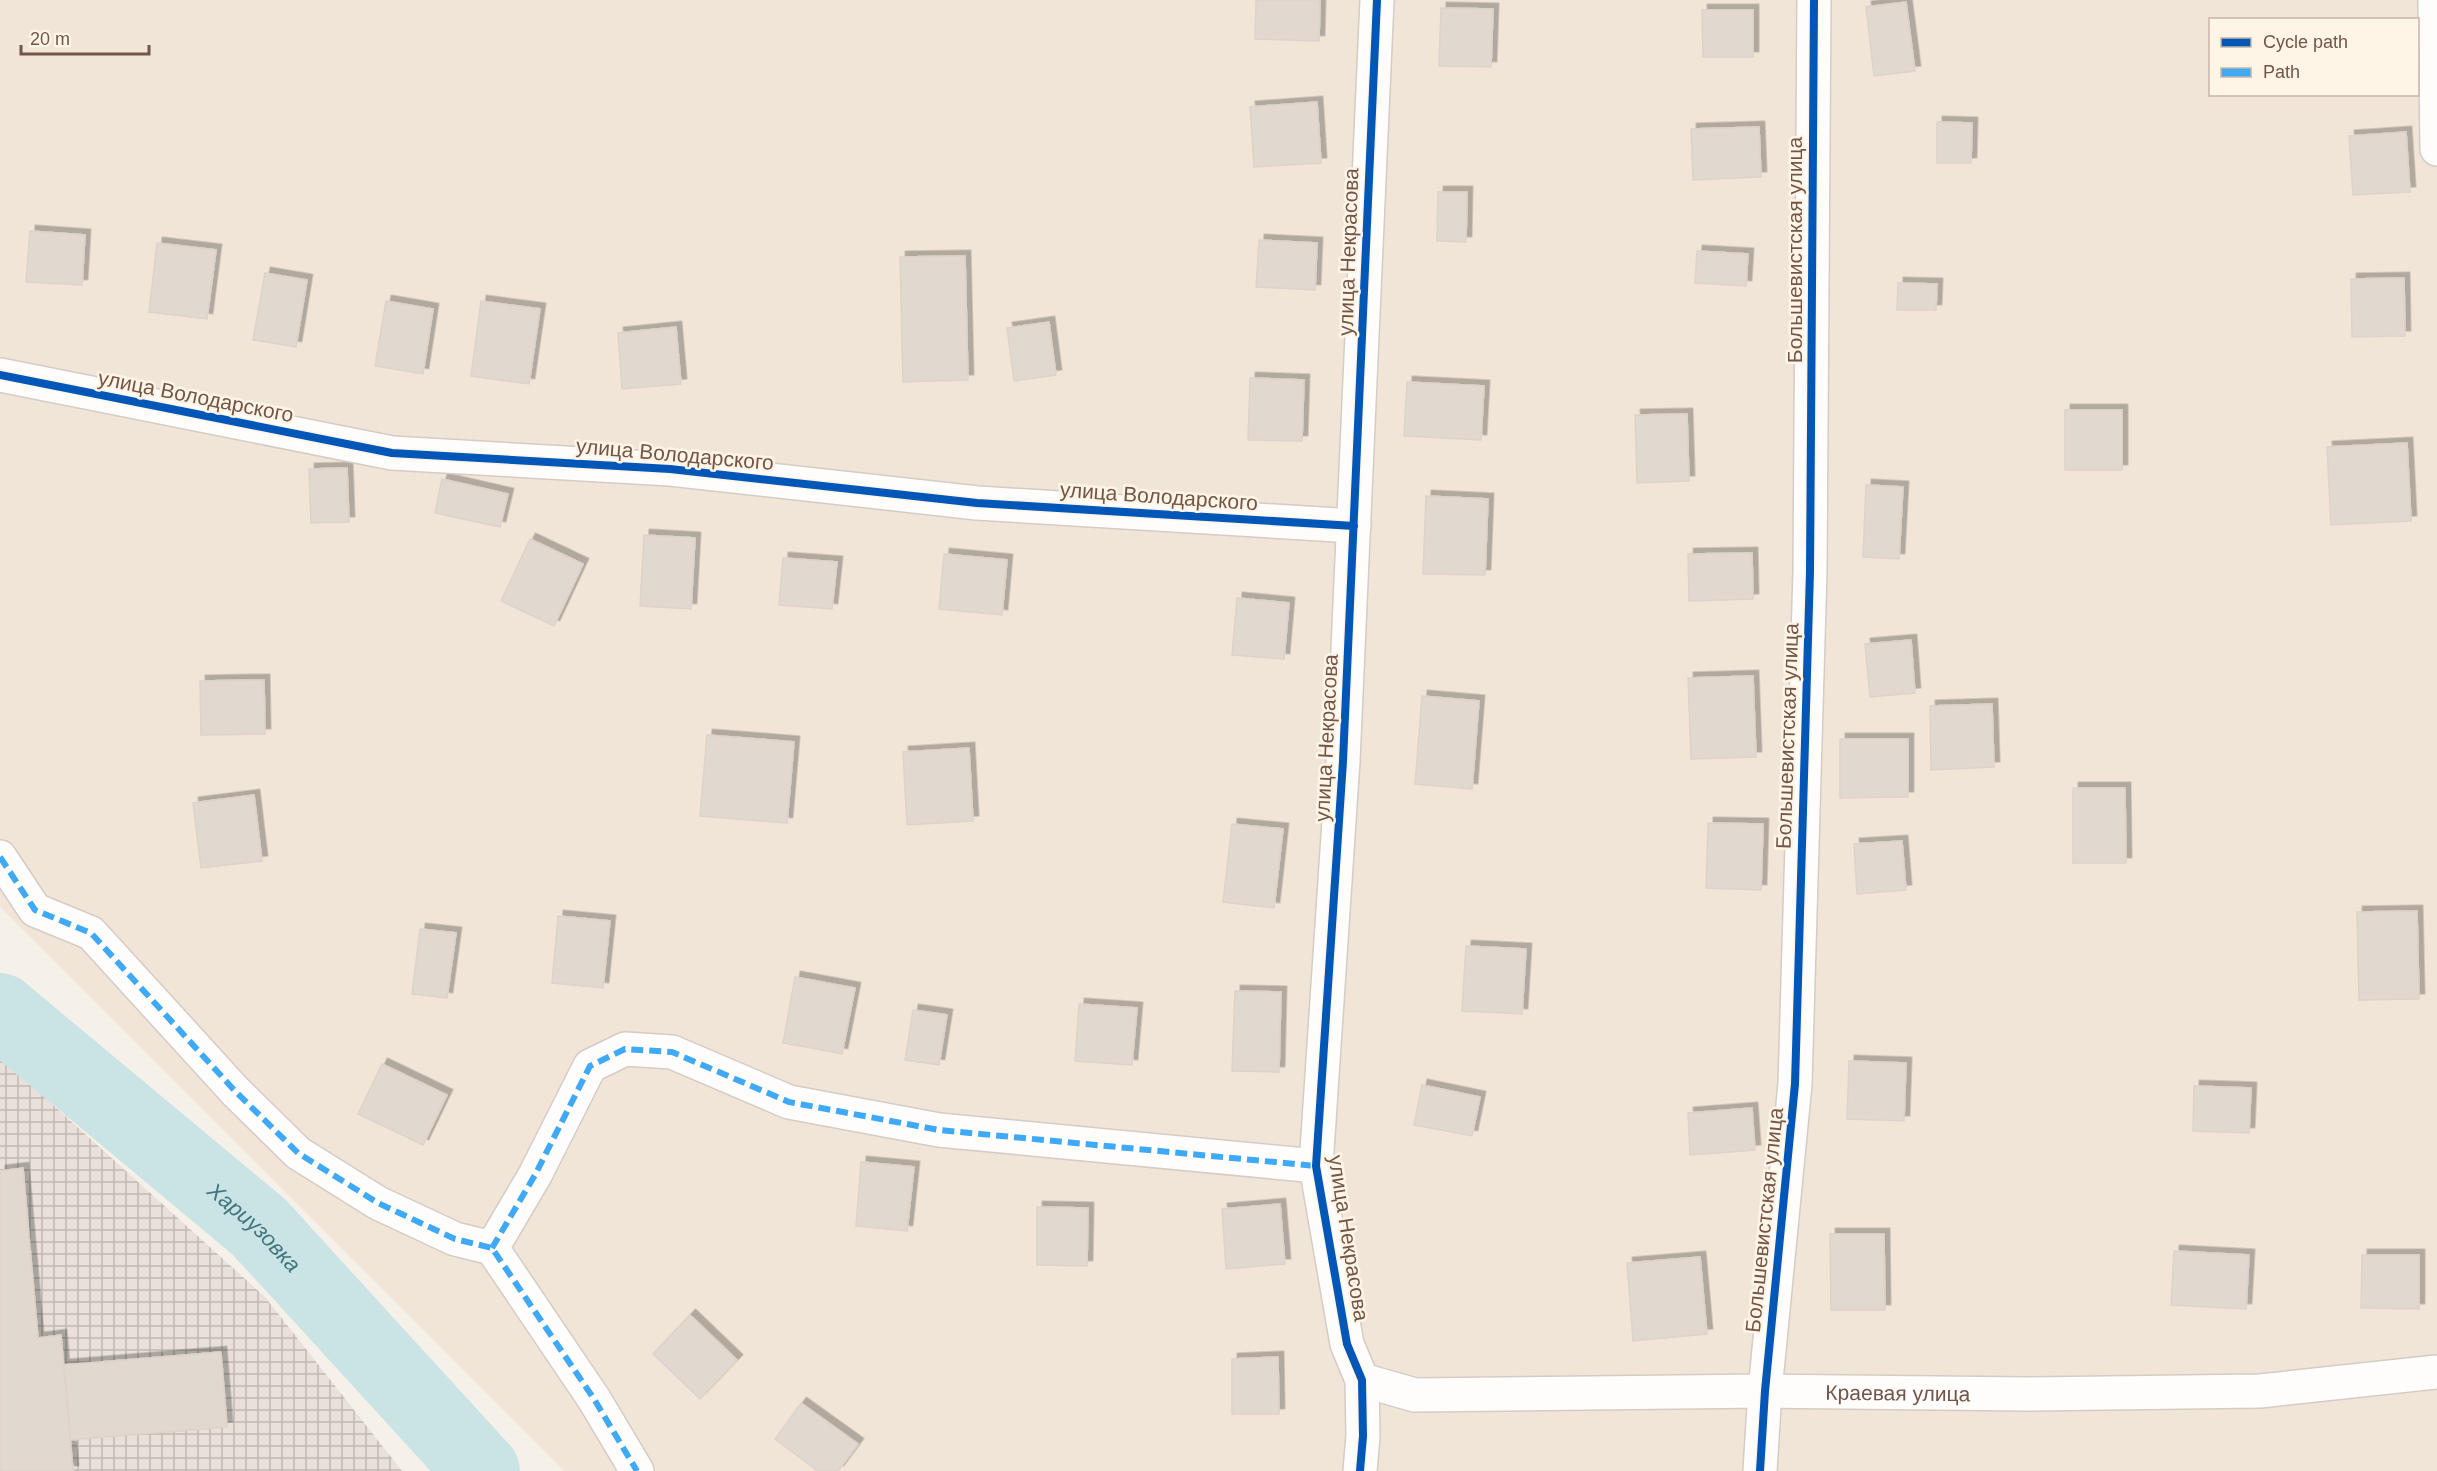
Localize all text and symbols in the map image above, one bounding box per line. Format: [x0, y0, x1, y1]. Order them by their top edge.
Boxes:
scale bar [21, 18, 148, 56]
legend [2209, 18, 2419, 96]
text: 20 m [30, 29, 70, 49]
text: Cycle path [2263, 32, 2348, 52]
text: Path [2263, 62, 2300, 82]
street label: Большевистская улица [1783, 137, 1806, 363]
street label: улица Некрасова [1334, 167, 1362, 336]
street label: улица Володарского [96, 366, 296, 426]
street label: улица Володарского [575, 434, 775, 474]
street label: улица Володарского [1059, 478, 1259, 514]
street label: Большевистская улица [1772, 622, 1802, 849]
street label: улица Некрасова [1310, 653, 1342, 822]
street label: Большевистская улица [1741, 1106, 1787, 1334]
street label: улица Некрасова [1325, 1153, 1374, 1323]
water label: Хариузовка [202, 1177, 306, 1277]
street label: Краевая улица [1825, 1380, 1971, 1405]

